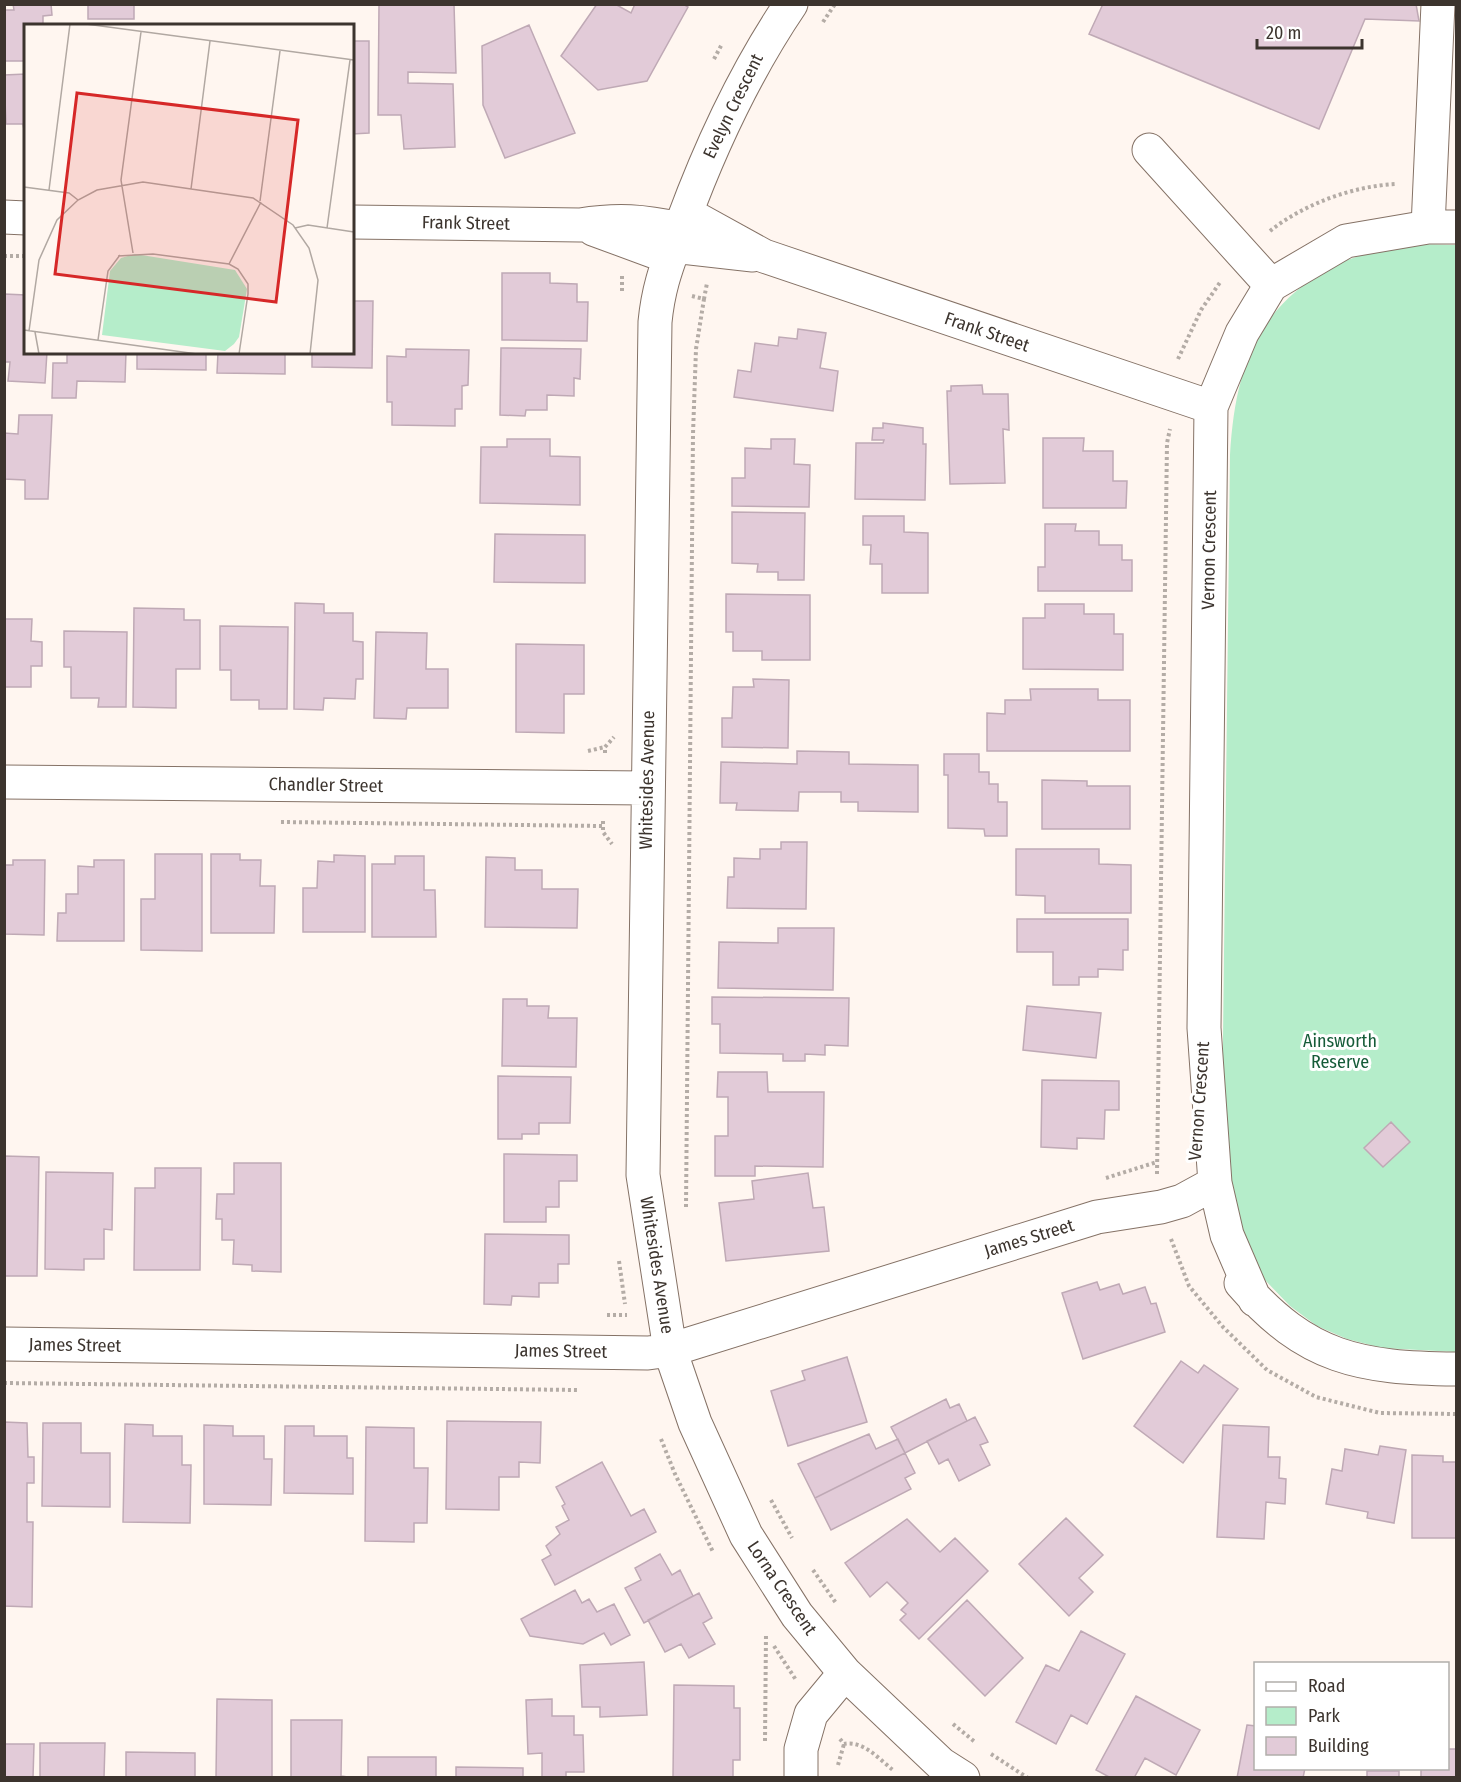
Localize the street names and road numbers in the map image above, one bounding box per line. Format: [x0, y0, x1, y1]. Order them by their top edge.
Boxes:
street label: Evelyn Crescent [698, 50, 768, 162]
street label: Frank Street [422, 211, 510, 235]
street label: Frank Street [942, 307, 1032, 357]
street label: Vernon Crescent [1197, 490, 1221, 610]
street label: Whitesides Avenue [635, 710, 659, 850]
street label: Chandler Street [268, 773, 384, 797]
street label: Vernon Crescent [1184, 1041, 1214, 1161]
street label: Whitesides Avenue [635, 1195, 679, 1335]
street label: James Street [981, 1214, 1077, 1262]
street label: James Street [28, 1333, 122, 1357]
street label: James Street [514, 1339, 608, 1363]
street label: Lorna Crescent [742, 1537, 822, 1639]

